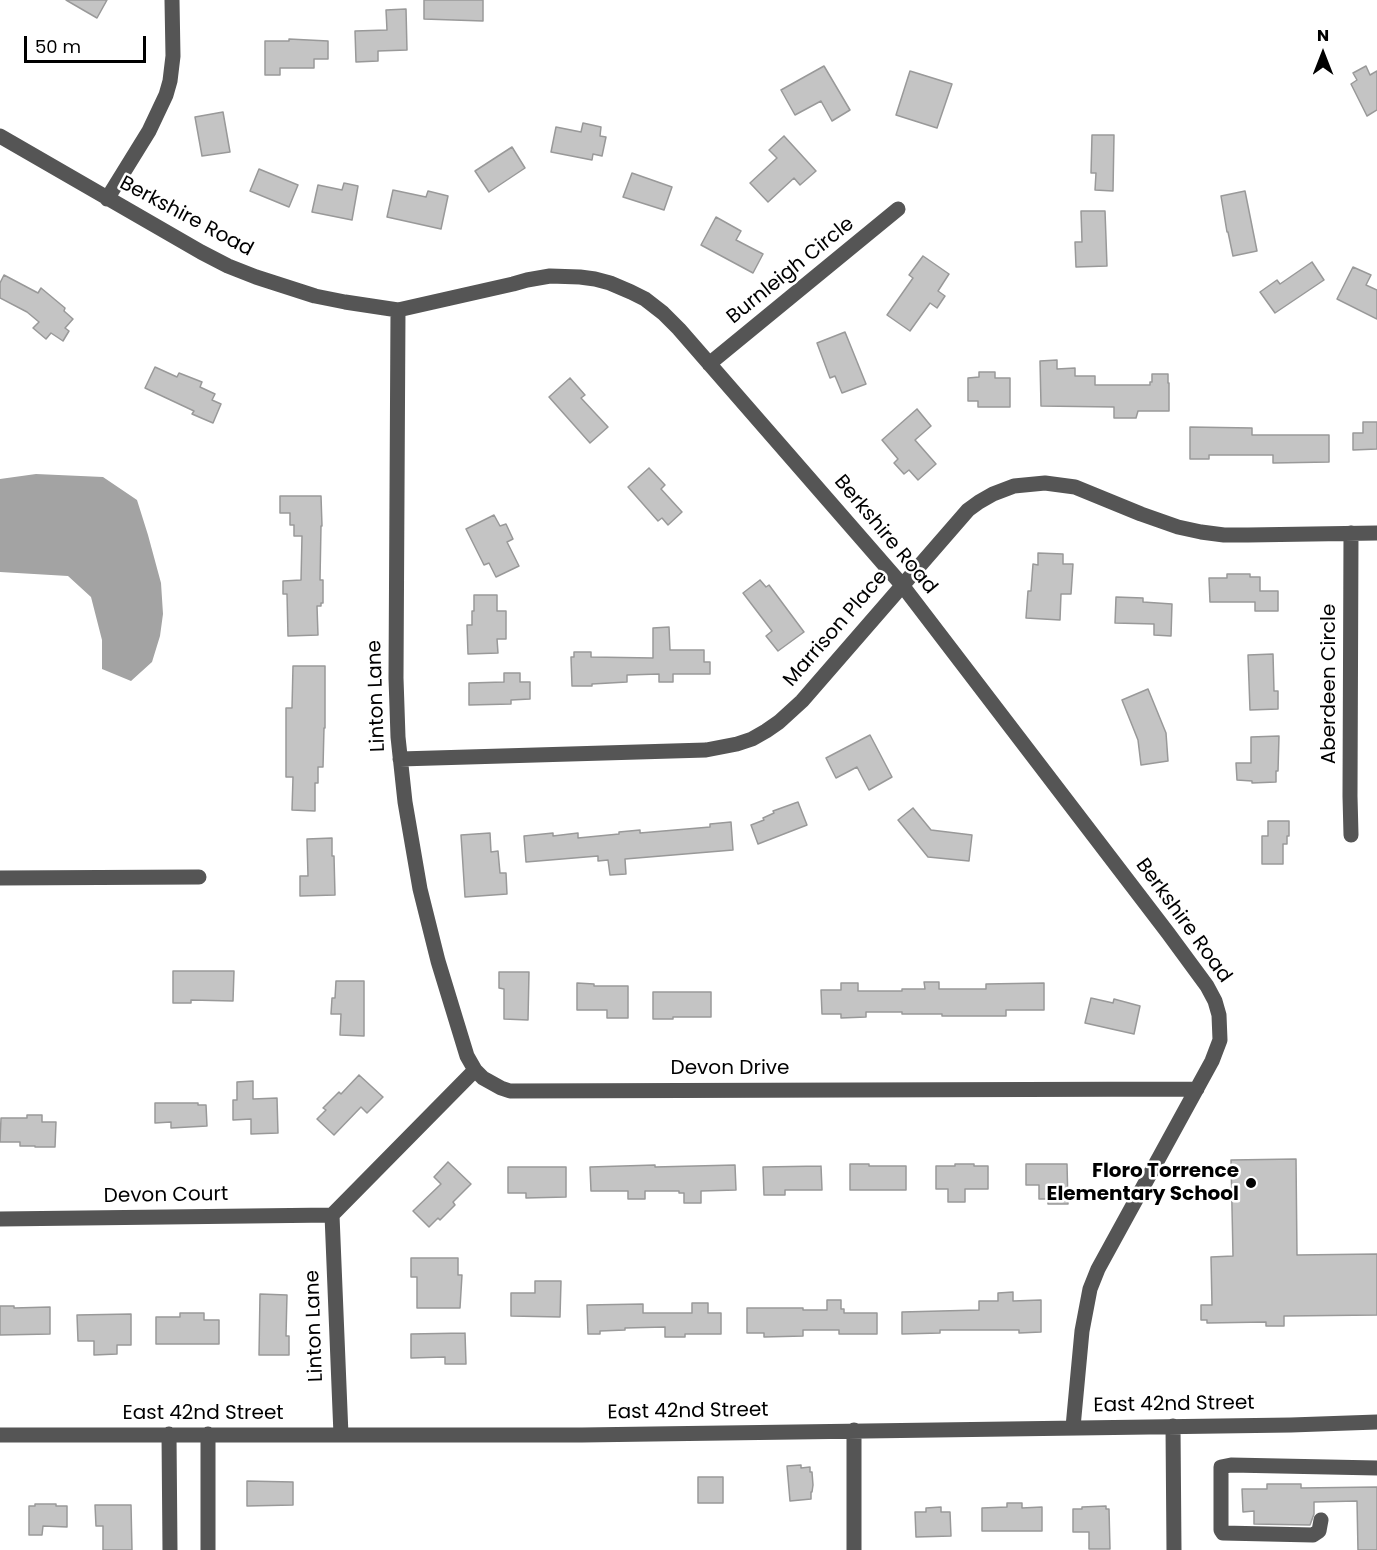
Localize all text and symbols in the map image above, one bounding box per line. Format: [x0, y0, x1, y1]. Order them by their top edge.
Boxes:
scale bar [27, 24, 148, 62]
north arrow [1293, 24, 1353, 84]
text: N [1317, 24, 1329, 47]
text: 50 m [35, 34, 81, 59]
street label: Berkshire Road [115, 172, 257, 262]
street label: Burnleigh Circle [723, 212, 859, 330]
street label: Berkshire Road [828, 471, 942, 599]
street label: Marrison Place [779, 566, 893, 692]
street label: Aberdeen Circle [1318, 604, 1342, 764]
street label: Linton Lane [363, 640, 391, 752]
street label: Berkshire Road [1130, 854, 1236, 988]
street label: Devon Drive [671, 1057, 789, 1081]
place label: Floro Torrence Elementary School [1047, 1160, 1239, 1207]
marker: Floro Torrence Elementary School [1244, 1176, 1258, 1190]
street label: Devon Court [104, 1183, 228, 1209]
street label: Linton Lane [301, 1270, 329, 1382]
street label: East 42nd Street [1093, 1392, 1255, 1418]
street label: East 42nd Street [607, 1399, 769, 1425]
street label: East 42nd Street [122, 1402, 284, 1426]

